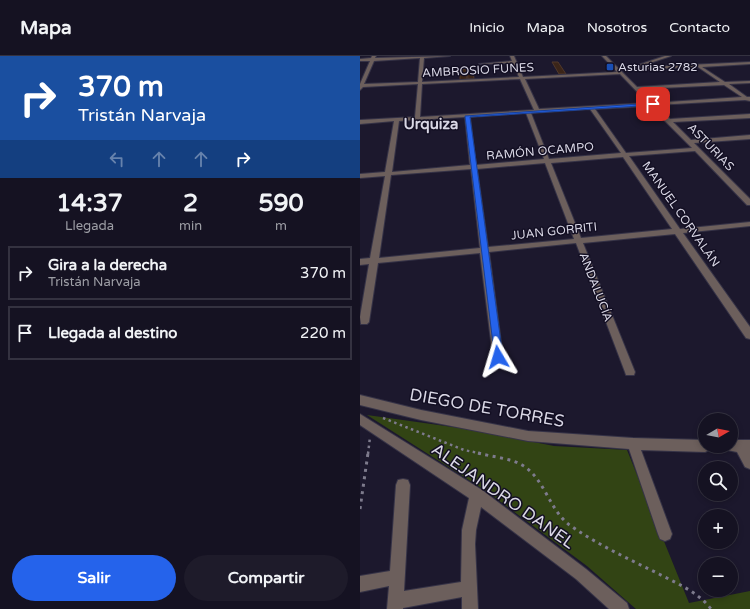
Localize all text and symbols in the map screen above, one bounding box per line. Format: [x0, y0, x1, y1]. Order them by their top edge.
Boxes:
text: Mapa [20, 17, 72, 39]
text: Inicio [469, 19, 505, 36]
text: Mapa [527, 19, 565, 36]
text: Nosotros [587, 19, 647, 36]
text: Contacto [669, 19, 730, 36]
street label: AMBROSIO FUNES [422, 60, 534, 80]
place label: Asturias 2782 [618, 60, 698, 74]
marker: Asturias 2782 [605, 62, 615, 72]
text: 370 m [78, 70, 164, 104]
icon: right [12, 72, 64, 124]
pin [636, 87, 670, 121]
icon: arrive [642, 93, 664, 115]
text: Tristán Narvaja [78, 104, 206, 126]
district label: Urquiza [404, 115, 458, 134]
street label: ASTURIAS [685, 120, 737, 174]
street label: RAMÓN OCAMPO [486, 139, 595, 163]
icon: left [106, 148, 128, 170]
icon: ahead [148, 148, 170, 170]
icon: ahead [190, 148, 212, 170]
icon: right [232, 148, 254, 170]
street label: MANUEL CORVALÁN [639, 159, 723, 269]
text: 14:37 [56, 189, 123, 218]
text: 2 [183, 189, 198, 218]
text: 590 [258, 189, 304, 218]
text: Llegada [65, 218, 114, 234]
text: min [179, 218, 202, 234]
text: m [275, 218, 287, 234]
street label: JUAN GORRITI [510, 220, 598, 242]
street label: ANDALUCÍA [576, 250, 616, 324]
text: Gira a la derecha [48, 256, 167, 274]
icon: right [14, 262, 36, 284]
text: 370 m [300, 264, 346, 282]
text: Tristán Narvaja [48, 274, 141, 290]
icon: arrive [14, 322, 36, 344]
text: Llegada al destino [48, 324, 177, 342]
text: 220 m [300, 324, 346, 342]
position arrow [477, 336, 519, 378]
street label: DIEGO DE TORRES [408, 384, 566, 432]
north arrow [698, 413, 738, 453]
map controls [698, 413, 738, 597]
street label: ALEJANDRO DANEL [427, 439, 579, 554]
button: search [698, 461, 738, 501]
button: + [698, 509, 738, 549]
button: Salir [12, 555, 176, 601]
button: Compartir [184, 555, 348, 601]
button: − [698, 557, 738, 597]

